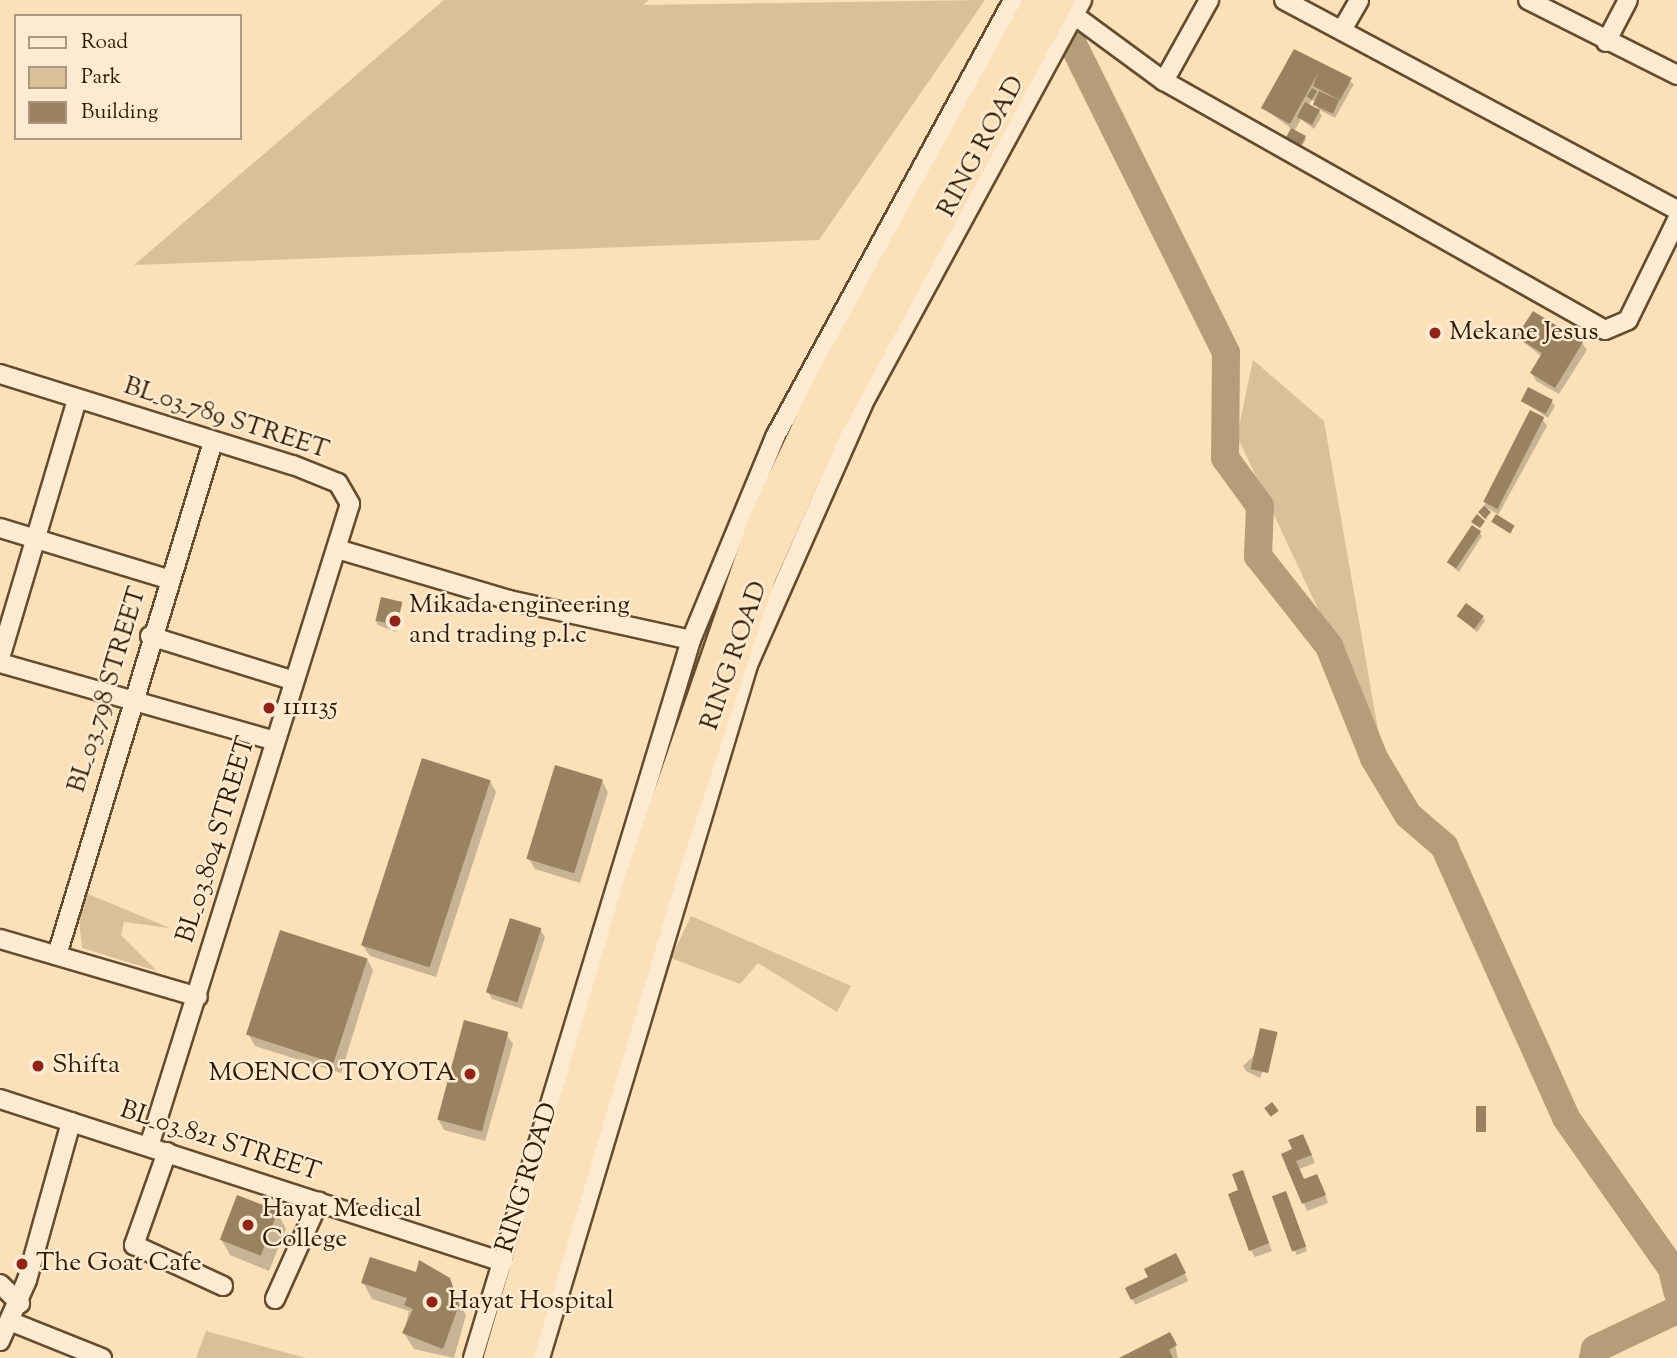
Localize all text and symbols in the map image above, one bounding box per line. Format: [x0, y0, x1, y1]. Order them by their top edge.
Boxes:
legend [14, 14, 242, 140]
text: Road [81, 28, 128, 58]
text: Park [81, 63, 121, 93]
street label: RING ROAD [932, 71, 1032, 223]
text: Building [81, 98, 158, 128]
place label: Mekane Jesus [1449, 317, 1598, 349]
marker: Mekane Jesus [1427, 325, 1443, 341]
street label: BL_03_789 STREET [120, 371, 332, 467]
street label: RING ROAD [695, 578, 775, 734]
street label: BL_03_798 STREET [62, 583, 154, 797]
place label: Mikada engineering and trading p.l.c [409, 590, 630, 652]
marker: Mikada engineering and trading p.l.c [387, 613, 403, 629]
place label: 111135 [283, 692, 338, 724]
marker: 111135 [261, 700, 277, 716]
street label: BL_03_804 STREET [171, 733, 263, 947]
place label: Shifta [52, 1050, 120, 1082]
marker: Shifta [30, 1058, 46, 1074]
place label: MOENCO TOYOTA [208, 1058, 456, 1090]
marker: MOENCO TOYOTA [462, 1066, 478, 1082]
street label: BL_03_821 STREET [116, 1095, 324, 1189]
street label: RING ROAD [490, 1099, 566, 1257]
place label: Hayat Medical College [262, 1194, 422, 1256]
marker: Hayat Medical College [240, 1217, 256, 1233]
place label: The Goat Cafe [36, 1248, 202, 1280]
marker: The Goat Cafe [14, 1256, 30, 1272]
place label: Hayat Hospital [448, 1286, 614, 1318]
marker: Hayat Hospital [422, 1292, 442, 1312]

